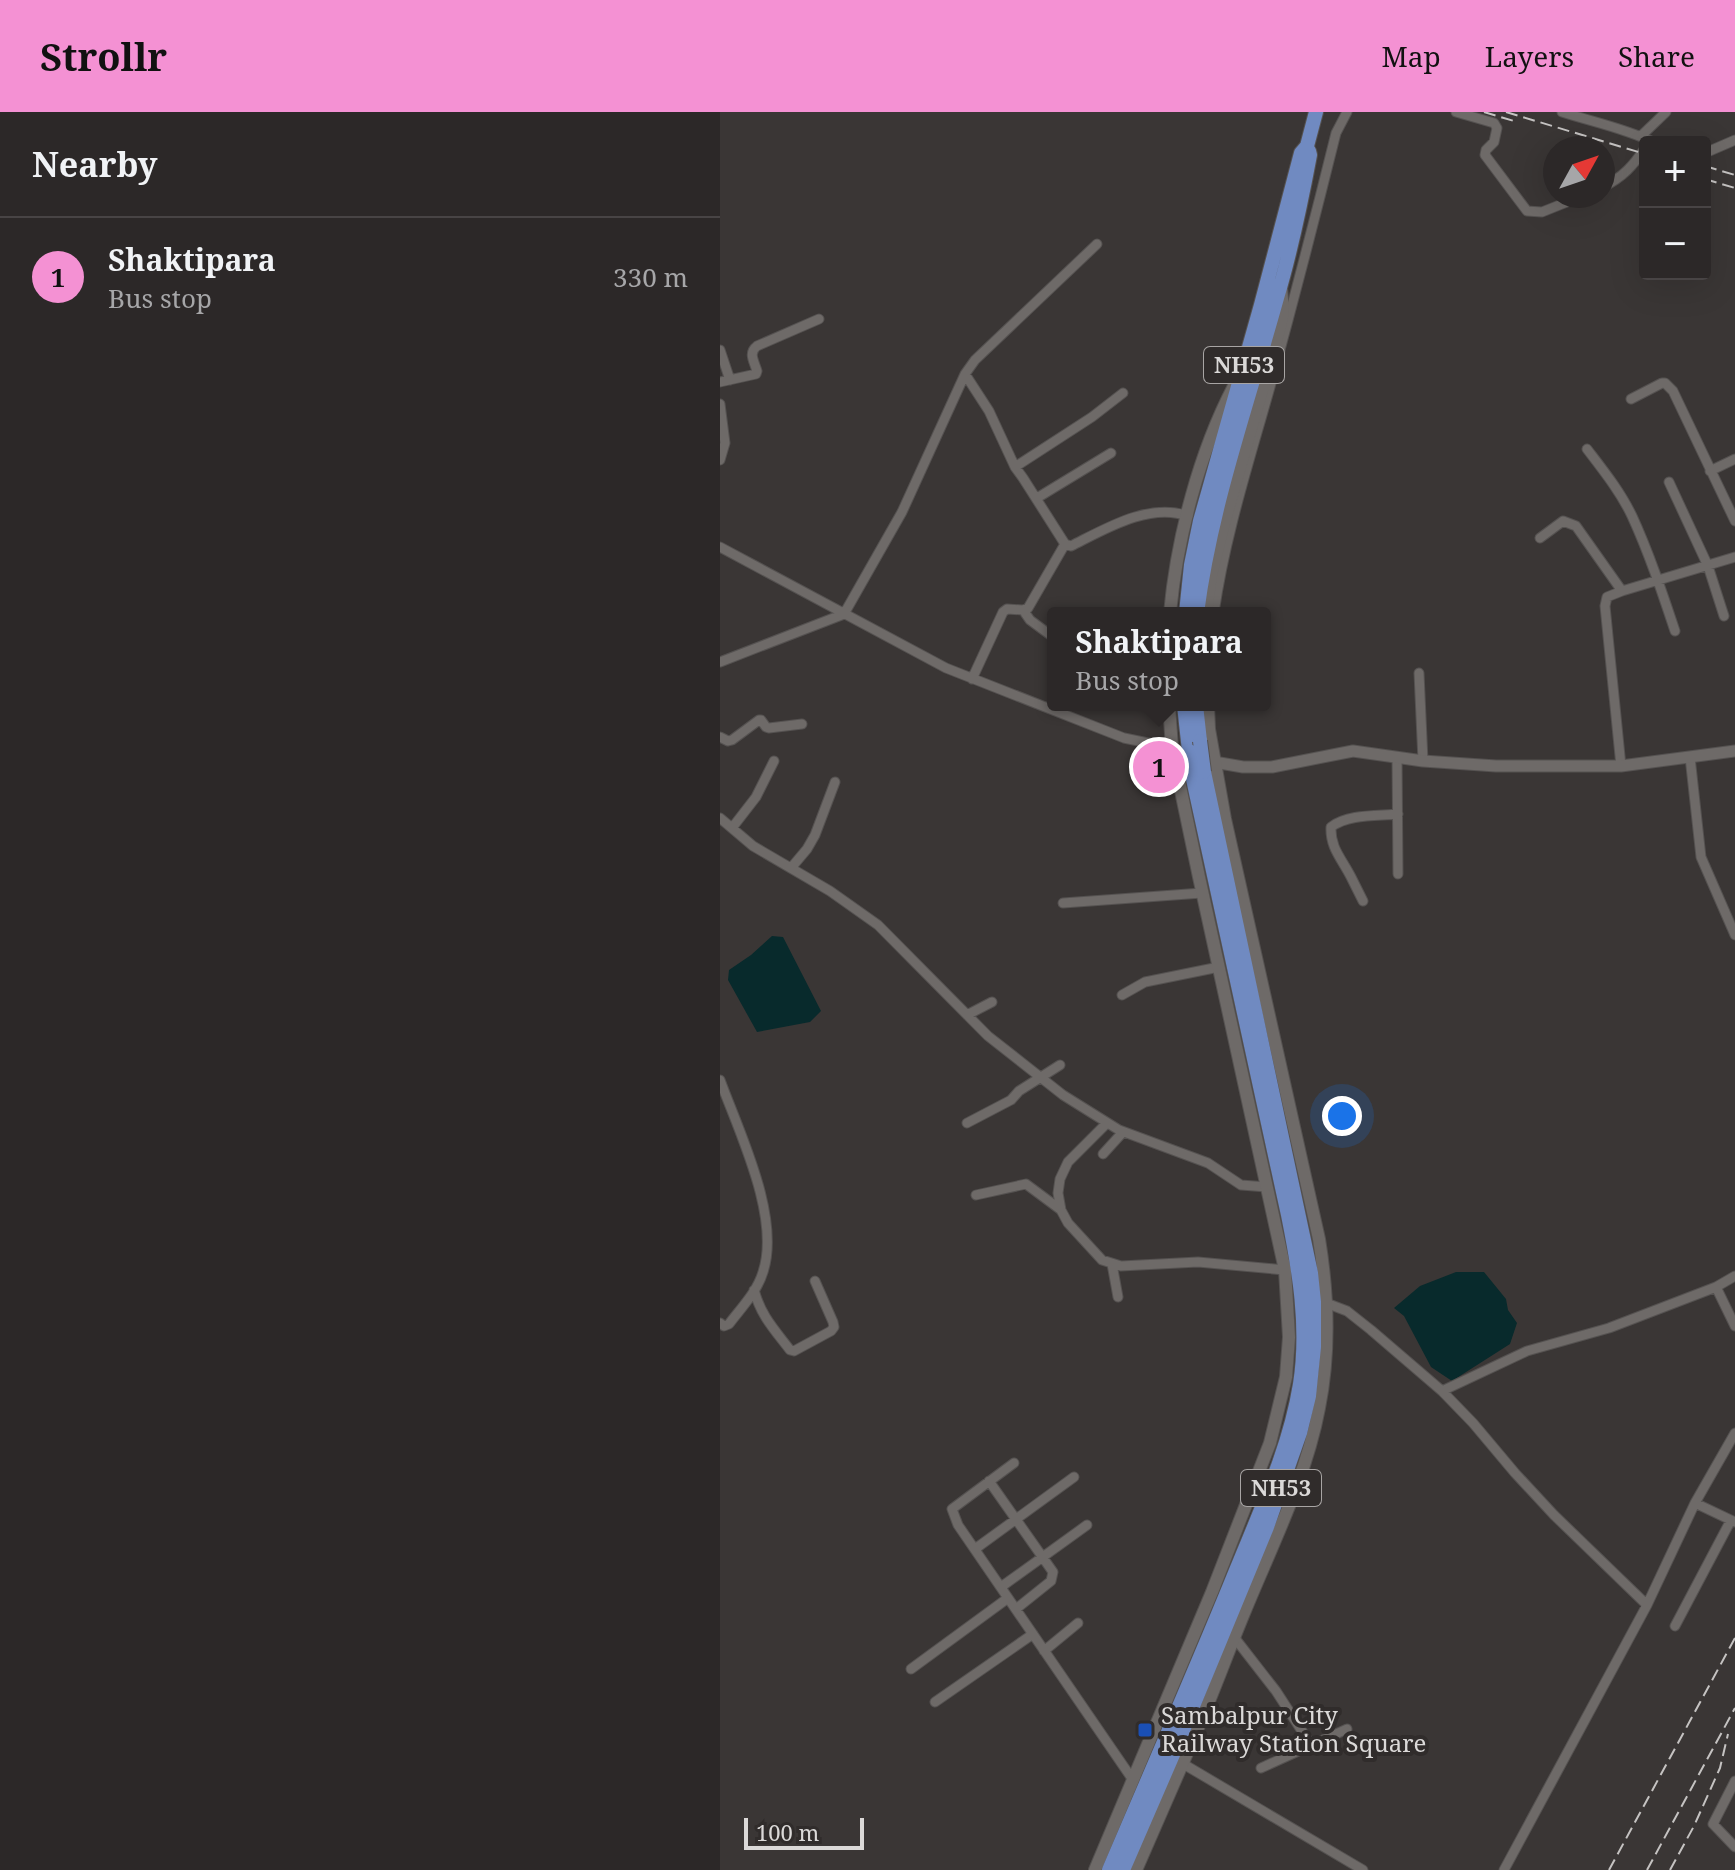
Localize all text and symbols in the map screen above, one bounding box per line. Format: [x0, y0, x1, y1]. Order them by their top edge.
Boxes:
text: Strollr [40, 30, 167, 82]
text: Map [1382, 37, 1441, 75]
text: Layers [1485, 37, 1574, 75]
text: Share [1618, 37, 1695, 75]
north arrow [1543, 136, 1615, 208]
map controls [1639, 136, 1711, 280]
button: + [1639, 136, 1711, 208]
text: Nearby [32, 141, 158, 187]
button: − [1639, 208, 1711, 280]
text: Shaktipara [108, 239, 276, 280]
text: 1 [51, 259, 65, 295]
text: 330 m [613, 259, 688, 295]
text: Bus stop [108, 280, 212, 316]
road number: NH53 [1204, 347, 1284, 383]
popup [1047, 607, 1271, 711]
text: Shaktipara [1075, 621, 1243, 662]
text: Bus stop [1075, 662, 1179, 698]
pin: 1 [1133, 737, 1185, 797]
your location [1322, 1096, 1362, 1136]
road number: NH53 [1241, 1470, 1321, 1506]
place label: Sambalpur City Railway Station Square [1161, 1698, 1426, 1759]
marker: Sambalpur City Railway Station Square [1136, 1721, 1154, 1739]
scale bar [744, 1814, 864, 1850]
text: 100 m [756, 1817, 819, 1847]

